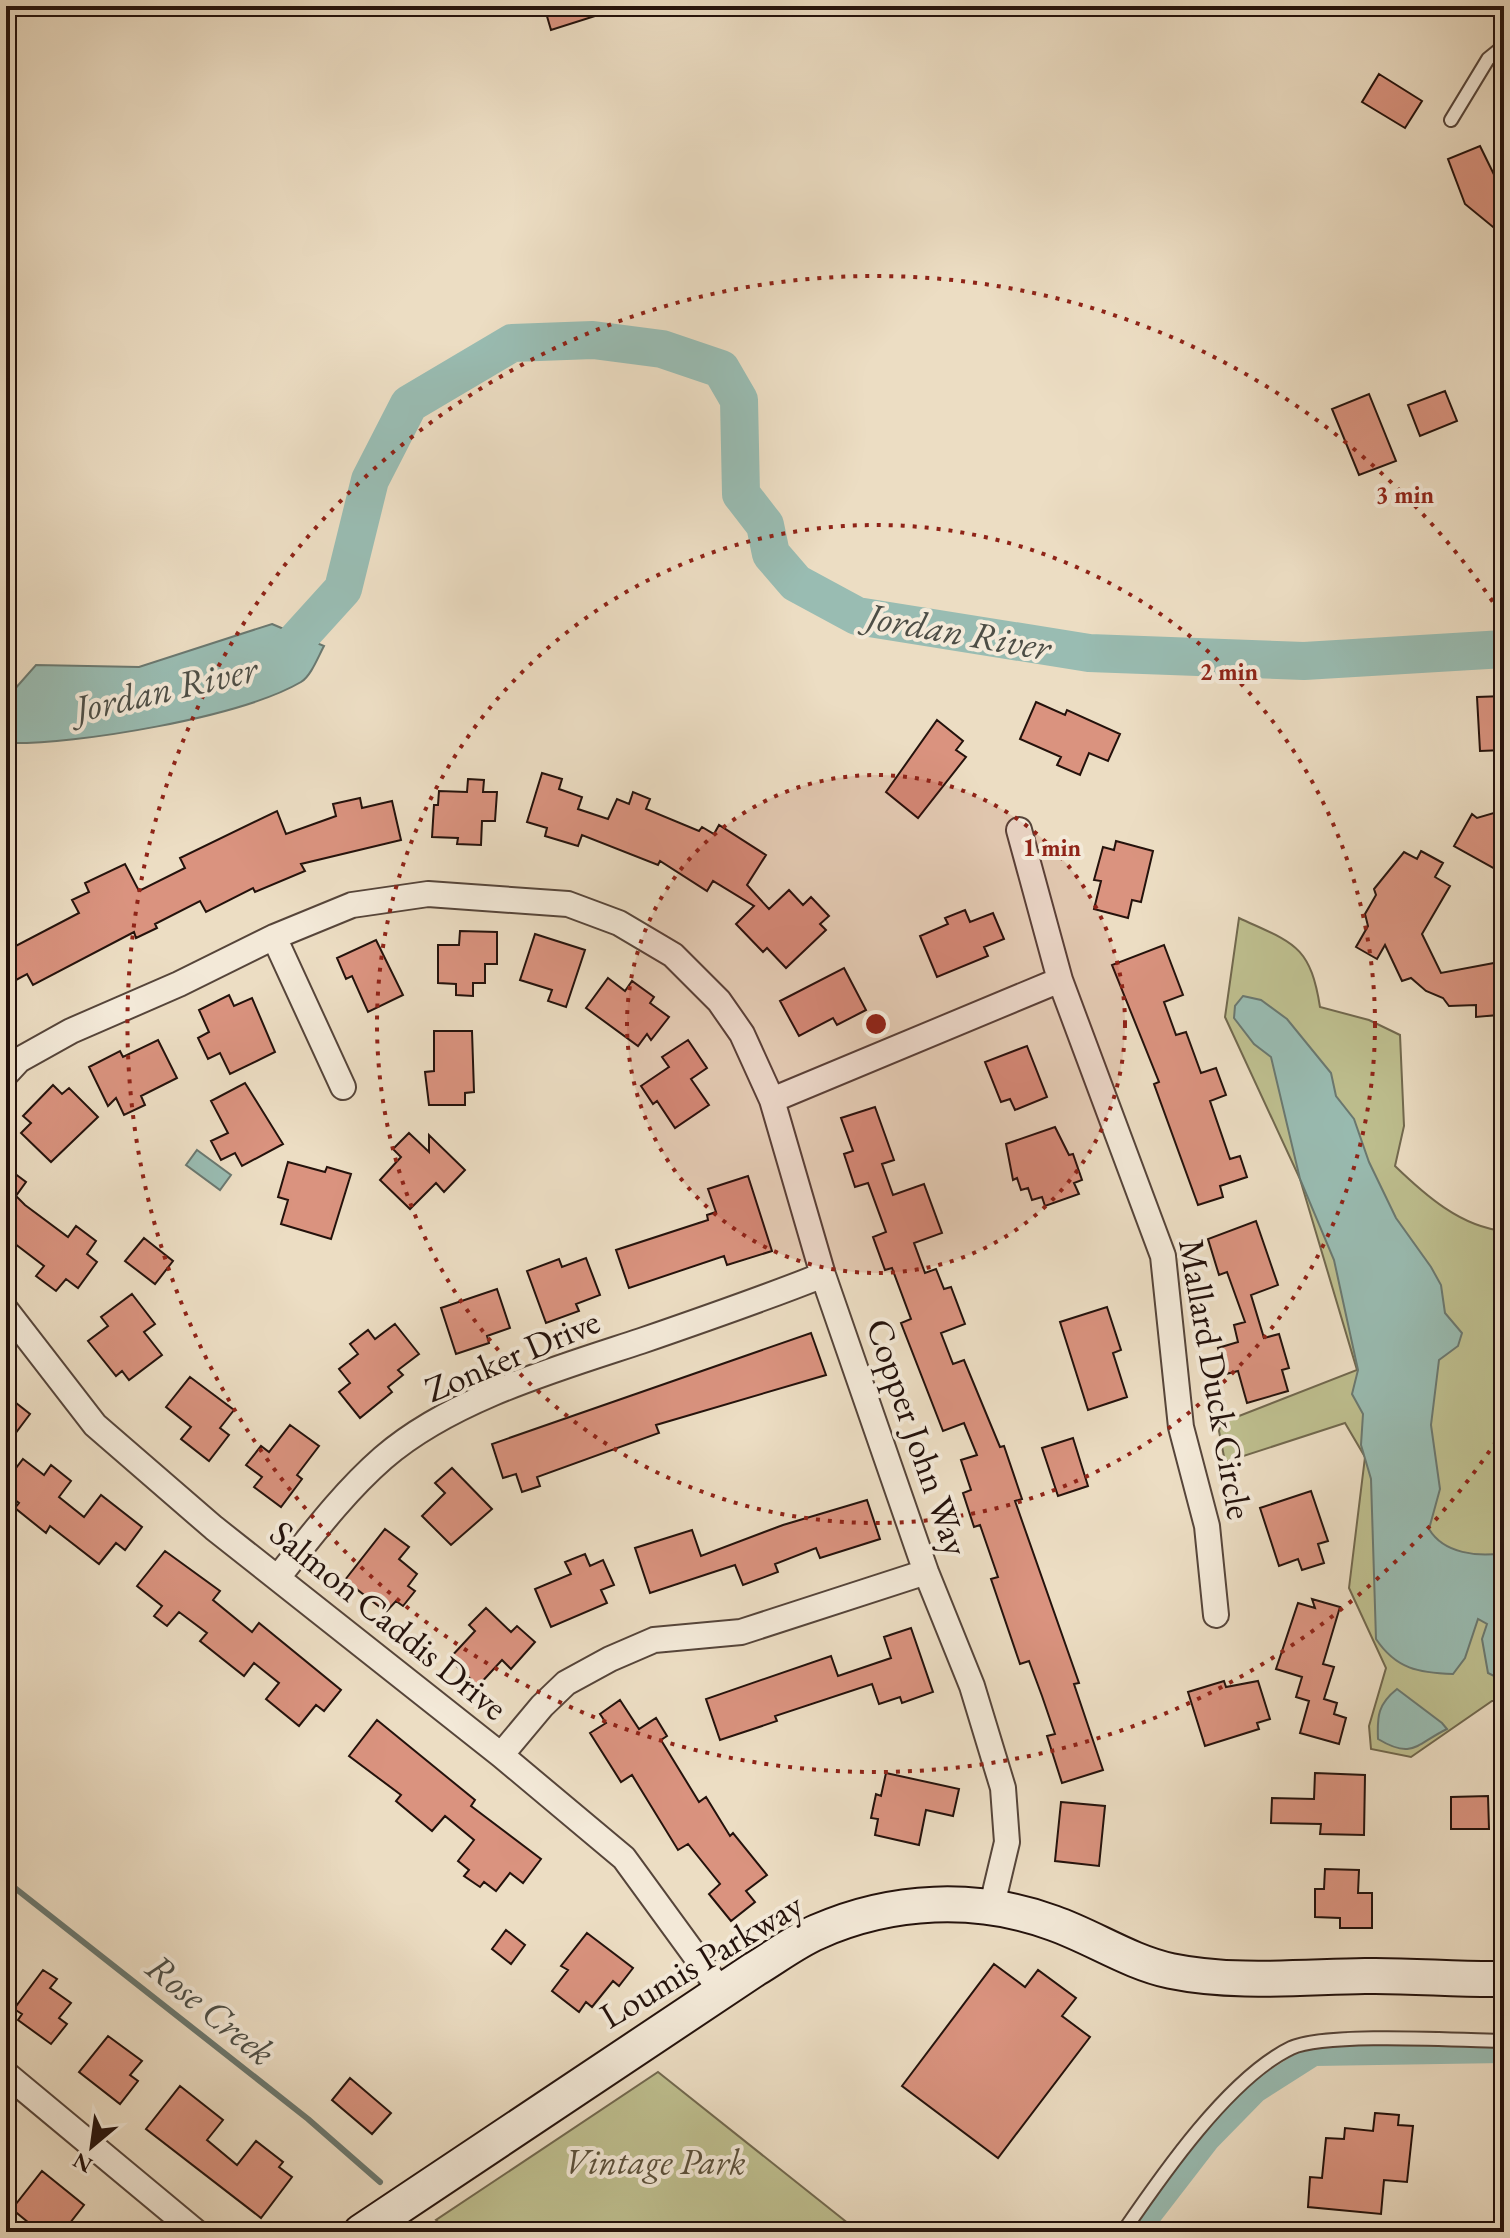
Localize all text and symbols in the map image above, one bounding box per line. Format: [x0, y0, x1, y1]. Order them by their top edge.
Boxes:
text: 3 min [1376, 479, 1435, 510]
water label: Jordan River [857, 590, 1056, 671]
water label: Jordan River [63, 643, 263, 734]
text: 2 min [1200, 656, 1259, 687]
text: 1 min [1023, 832, 1082, 863]
centre of rings [862, 1010, 890, 1038]
street label: Mallard Duck Circle [1168, 1235, 1264, 1523]
street label: Zonker Drive [417, 1297, 607, 1413]
street label: Copper John Way [856, 1312, 981, 1562]
street label: Salmon Caddis Drive [260, 1510, 518, 1730]
street label: Loumis Parkway [591, 1881, 811, 2039]
water label: Rose Creek [136, 1942, 286, 2076]
north arrow [52, 2106, 132, 2186]
park label: Vintage Park [564, 2138, 746, 2185]
text: N [68, 2146, 97, 2180]

